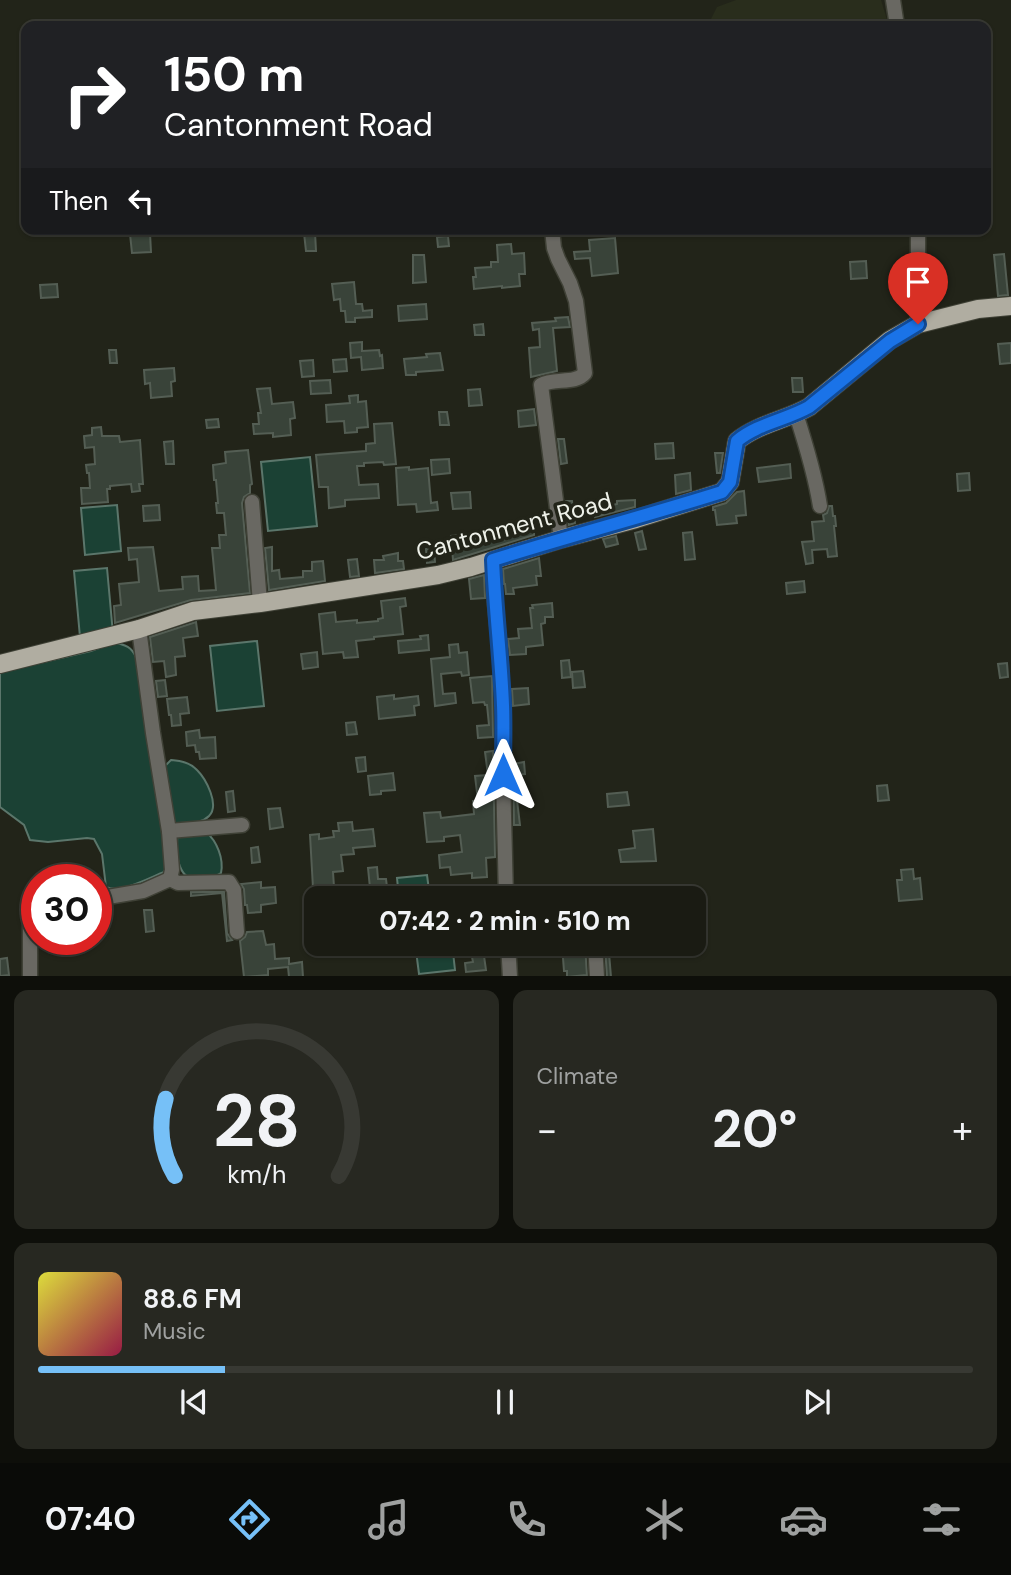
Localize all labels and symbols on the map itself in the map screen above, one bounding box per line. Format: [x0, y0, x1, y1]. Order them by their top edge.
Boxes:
pin [888, 252, 948, 324]
street label: Cantonment Road [413, 485, 615, 567]
position arrow [466, 738, 540, 812]
speed limit sign: 30 [21, 864, 112, 955]

